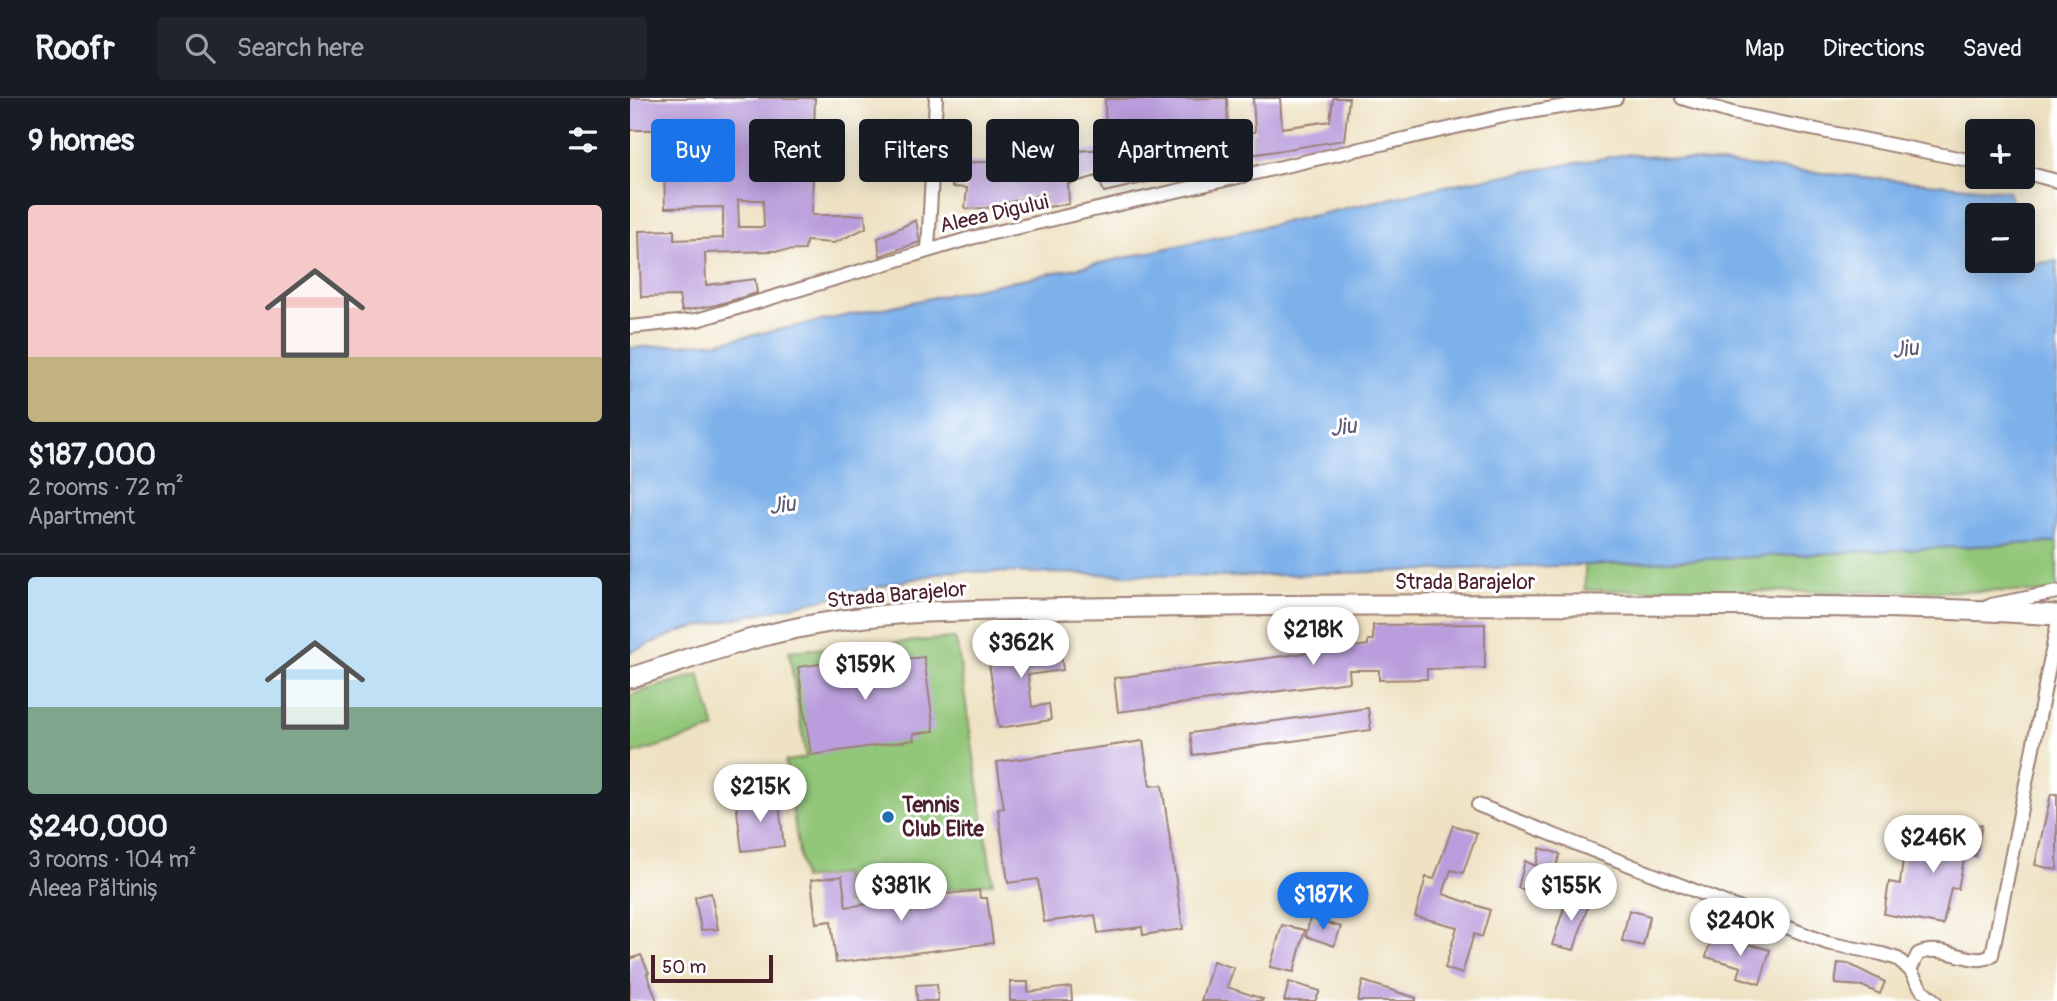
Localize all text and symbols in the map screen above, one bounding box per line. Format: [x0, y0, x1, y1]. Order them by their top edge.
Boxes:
search box [157, 17, 647, 80]
text: Roofr [35, 28, 115, 69]
icon: search [181, 29, 219, 67]
text: Search here [237, 32, 364, 64]
text: Map [1745, 34, 1785, 63]
text: Directions [1823, 34, 1924, 63]
text: Saved [1962, 34, 2022, 63]
chip: Buy [651, 119, 735, 182]
chip: Rent [749, 119, 845, 182]
chip: Filters [859, 119, 972, 182]
chip: New [986, 119, 1079, 182]
chip: Apartment [1093, 119, 1253, 182]
map controls [1965, 119, 2035, 273]
button: + [1965, 119, 2035, 189]
icon: filters [564, 121, 602, 159]
text: 9 homes [28, 122, 134, 159]
street label: Aleea Digului [937, 188, 1051, 240]
button: − [1965, 203, 2035, 273]
icon: home [252, 250, 378, 376]
water label: Jiu [1890, 333, 1922, 365]
water label: Jiu [1328, 411, 1360, 443]
text: $187,000 [28, 436, 156, 473]
text: 2 rooms · 72 m² [28, 473, 184, 502]
water label: Jiu [767, 489, 799, 521]
text: Apartment [28, 502, 135, 531]
street label: Strada Barajelor [1395, 569, 1536, 596]
street label: Strada Barajelor [826, 575, 969, 615]
pin: $218K [1264, 608, 1362, 667]
text: $218K [1283, 615, 1343, 644]
pin: $362K [972, 620, 1070, 680]
icon: home [252, 622, 378, 748]
text: $362K [988, 628, 1054, 657]
pin: $159K [816, 642, 914, 702]
text: $159K [835, 650, 895, 679]
pin: $215K [711, 764, 809, 824]
text: $215K [730, 772, 790, 801]
place label: Tennis Club Elite [901, 792, 985, 843]
text: $240,000 [28, 808, 168, 845]
marker: Tennis Club Elite [880, 809, 896, 825]
pin: $246K [1884, 816, 1982, 875]
text: $246K [1900, 823, 1966, 852]
text: 3 rooms · 104 m² [28, 845, 197, 874]
pin: $381K [852, 864, 950, 923]
pin: $155K [1522, 864, 1620, 923]
text: $381K [871, 871, 931, 900]
text: $155K [1541, 871, 1601, 900]
pin: $187K [1274, 872, 1372, 932]
text: Aleea Păltiniș [28, 874, 161, 903]
text: $187K [1293, 880, 1353, 909]
pin: $240K [1691, 898, 1789, 958]
text: $240K [1706, 906, 1774, 935]
scale bar [651, 952, 774, 984]
text: 50 m [662, 955, 706, 979]

